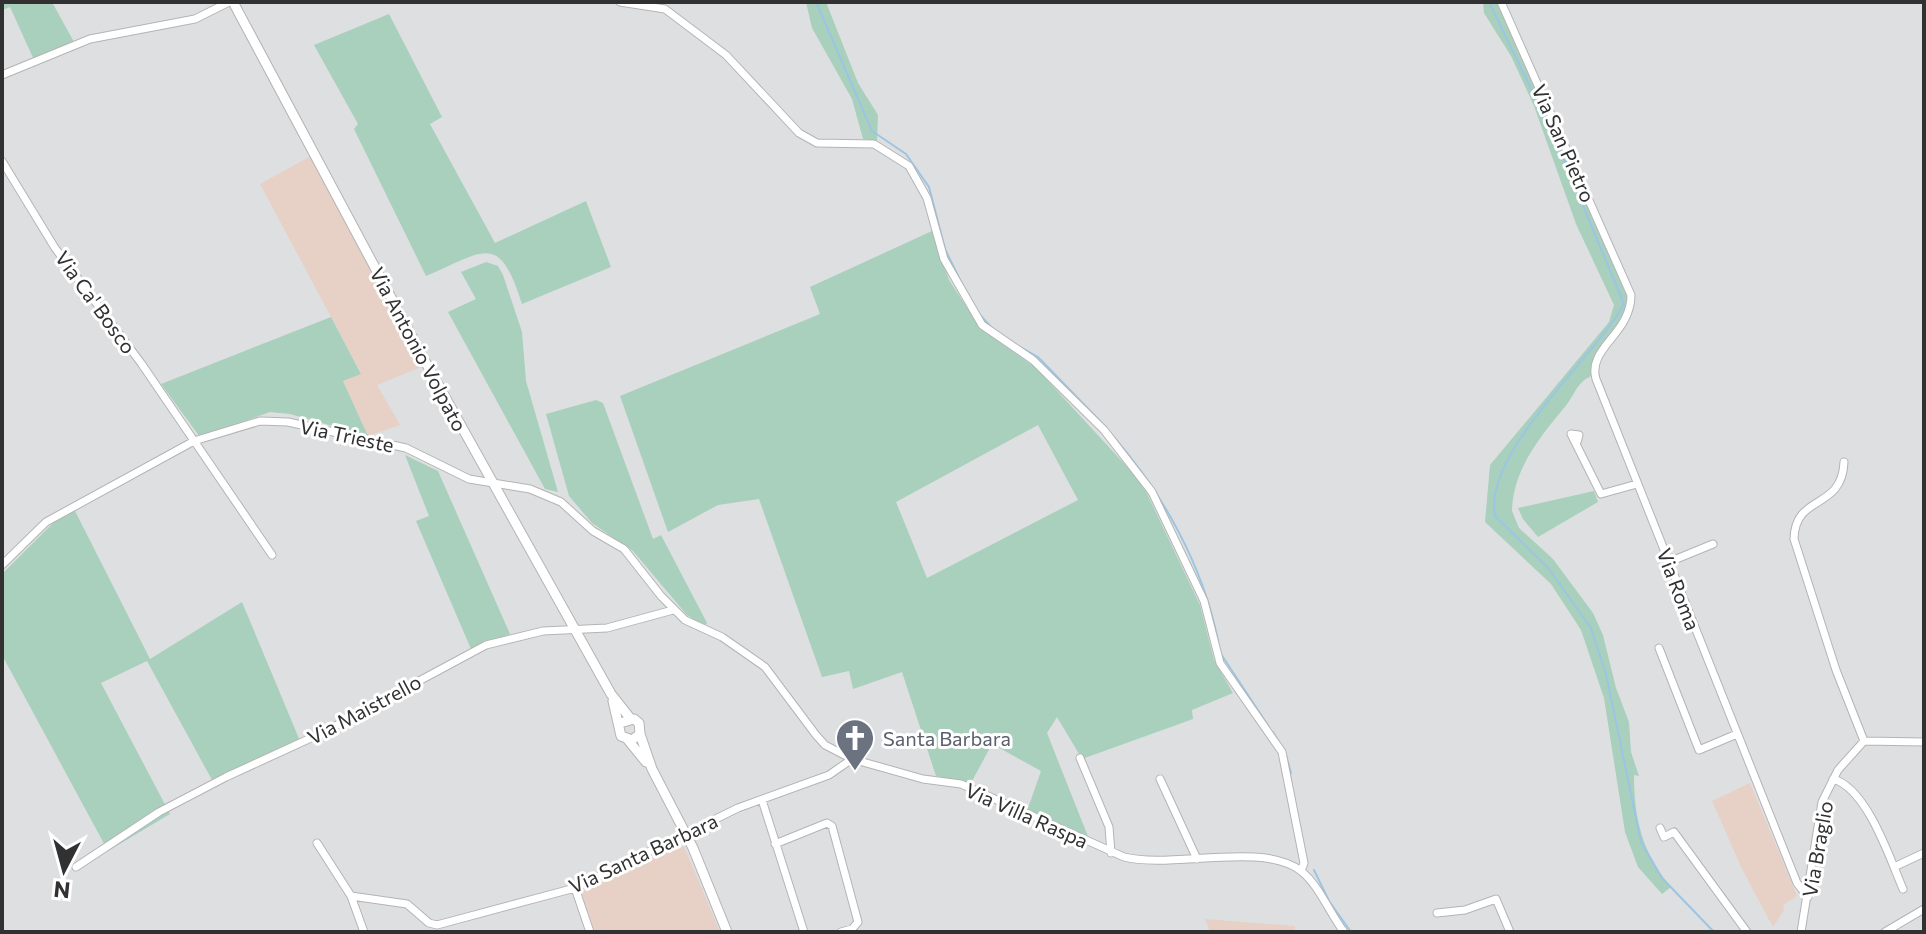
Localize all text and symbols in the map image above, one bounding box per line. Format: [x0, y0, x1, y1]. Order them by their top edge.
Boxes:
street label: Via San Pietro [1527, 80, 1601, 206]
street label: Via Ca' Bosco [51, 246, 141, 358]
street label: Via Antonio Volpato [366, 263, 472, 435]
street label: Via Trieste [298, 413, 396, 457]
street label: Via Roma [1652, 545, 1706, 633]
street label: Via Maistrello [303, 669, 425, 749]
church icon: Santa Barbara [834, 717, 876, 772]
place label: Santa Barbara [883, 726, 1011, 750]
street label: Via Villa Raspa [962, 777, 1092, 853]
street label: Via Braglio [1797, 799, 1837, 899]
street label: Via Santa Barbara [565, 808, 721, 898]
north arrow [24, 830, 104, 910]
text: N [52, 876, 71, 905]

